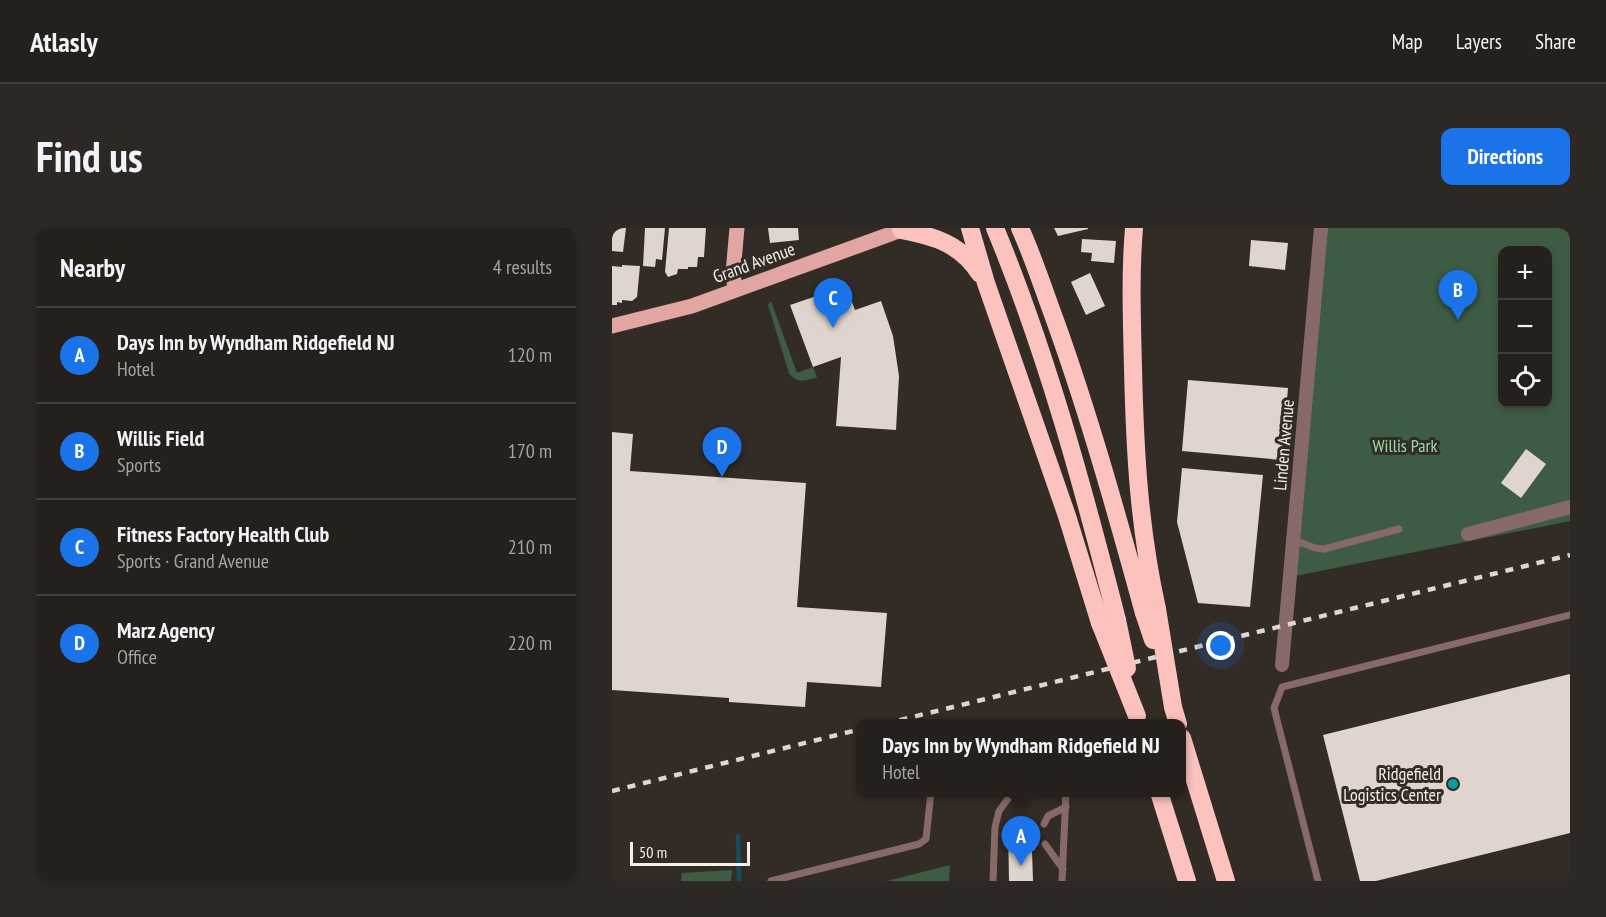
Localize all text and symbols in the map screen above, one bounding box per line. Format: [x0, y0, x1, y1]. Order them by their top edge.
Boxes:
text: Atlasly [30, 23, 98, 60]
text: Map [1392, 28, 1423, 55]
text: Layers [1456, 28, 1502, 55]
text: Share [1535, 28, 1576, 55]
button: Directions [1441, 128, 1570, 185]
text: Find us [36, 129, 143, 184]
street label: Grand Avenue [710, 237, 798, 288]
map controls [1498, 246, 1552, 408]
button: + [1498, 246, 1552, 300]
text: Nearby [60, 251, 125, 284]
text: 4 results [493, 254, 552, 280]
pin: B [1438, 270, 1478, 320]
pin: C [814, 279, 852, 328]
button: − [1498, 300, 1552, 354]
text: Days Inn by Wyndham Ridgefield NJ [117, 328, 395, 356]
text: A [74, 342, 85, 368]
text: 120 m [508, 342, 552, 368]
button: locate [1498, 354, 1552, 408]
text: Hotel [117, 356, 155, 382]
street label: Linden Avenue [1268, 398, 1299, 491]
text: Willis Field [117, 424, 204, 452]
pin: D [702, 428, 742, 477]
park label: Willis Park [1373, 434, 1437, 457]
text: B [75, 438, 84, 464]
text: 170 m [508, 438, 552, 464]
text: Sports [117, 452, 161, 478]
text: Fitness Factory Health Club [117, 520, 329, 548]
text: C [75, 534, 84, 560]
text: 210 m [508, 534, 552, 560]
text: Sports · Grand Avenue [117, 548, 269, 574]
text: Marz Agency [117, 616, 215, 644]
text: D [74, 630, 85, 656]
text: 220 m [508, 630, 552, 656]
your location [1206, 631, 1235, 660]
text: Office [117, 644, 157, 670]
popup [856, 719, 1186, 797]
text: Days Inn by Wyndham Ridgefield NJ [882, 731, 1160, 759]
text: Hotel [882, 759, 920, 785]
place label: Ridgefield Logistics Center [1343, 762, 1441, 806]
marker: Ridgefield Logistics Center [1446, 777, 1460, 791]
pin: A [1002, 816, 1040, 866]
scale bar [630, 839, 750, 866]
text: 50 m [639, 842, 667, 862]

